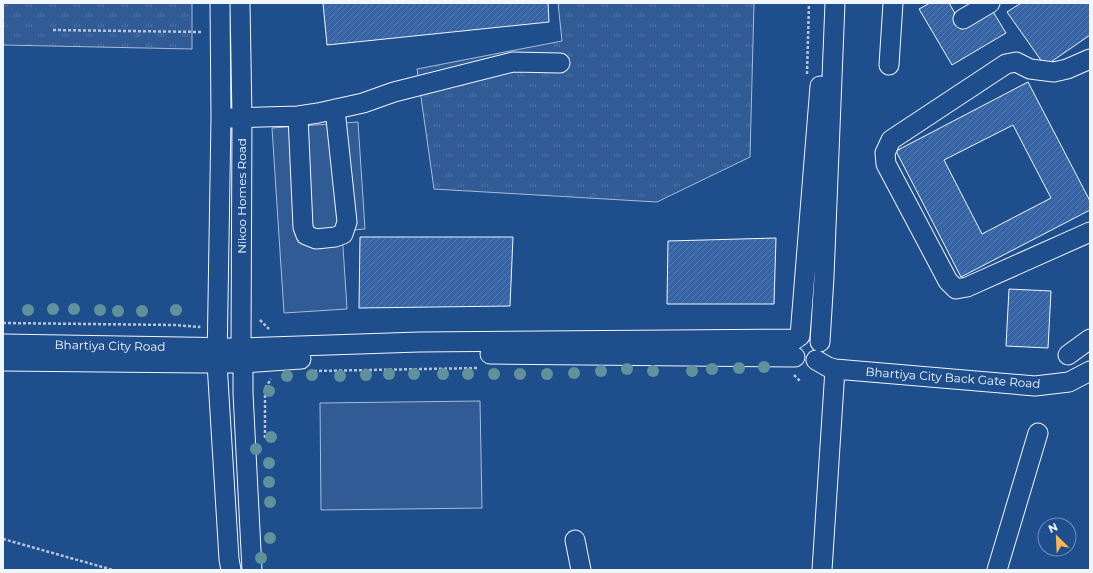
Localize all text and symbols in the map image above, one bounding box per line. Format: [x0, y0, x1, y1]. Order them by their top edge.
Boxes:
street label: Nikoo Homes Road [234, 138, 249, 254]
street label: Bhartiya City Road [54, 337, 166, 354]
street label: Bhartiya City Back Gate Road [865, 364, 1041, 391]
north arrow [1037, 517, 1077, 557]
text: N [1046, 520, 1060, 536]

